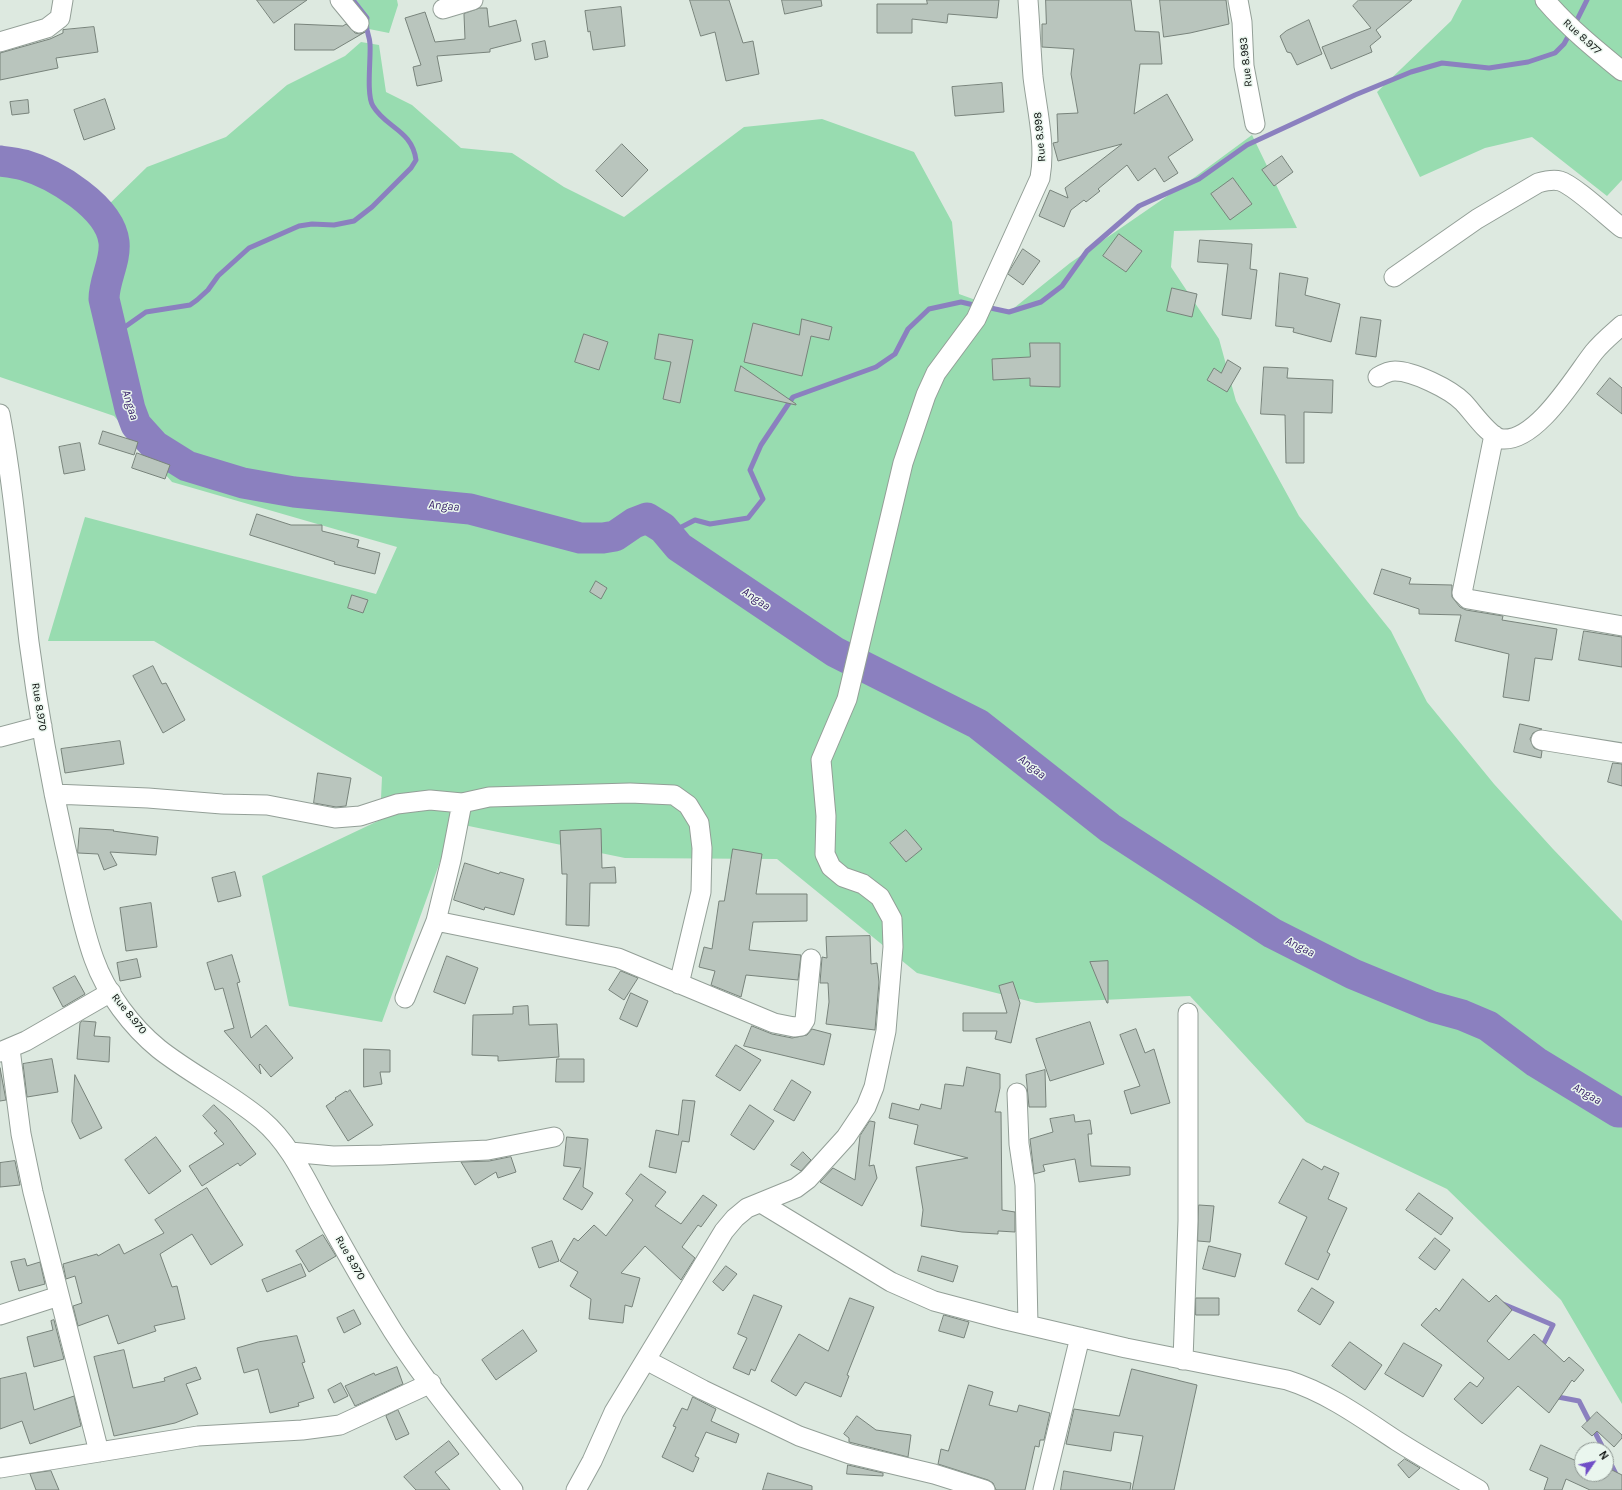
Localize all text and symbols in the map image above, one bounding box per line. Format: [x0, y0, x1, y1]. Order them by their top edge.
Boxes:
street label: Rue 8.977 [1560, 16, 1604, 58]
street label: Rue 8.983 [1237, 36, 1255, 88]
street label: Rue 8.998 [1031, 112, 1049, 162]
water label: Angaa [119, 388, 141, 422]
water label: Angaa [428, 497, 460, 515]
water label: Angaa [739, 584, 773, 614]
street label: Rue 8.970 [29, 682, 49, 732]
water label: Angaa [1015, 752, 1049, 782]
water label: Angaa [1283, 934, 1317, 960]
street label: Rue 8.970 [109, 991, 149, 1037]
water label: Angaa [1570, 1080, 1604, 1108]
street label: Rue 8.970 [332, 1234, 368, 1282]
north arrow [1574, 1442, 1614, 1482]
text: N [1596, 1449, 1611, 1462]

